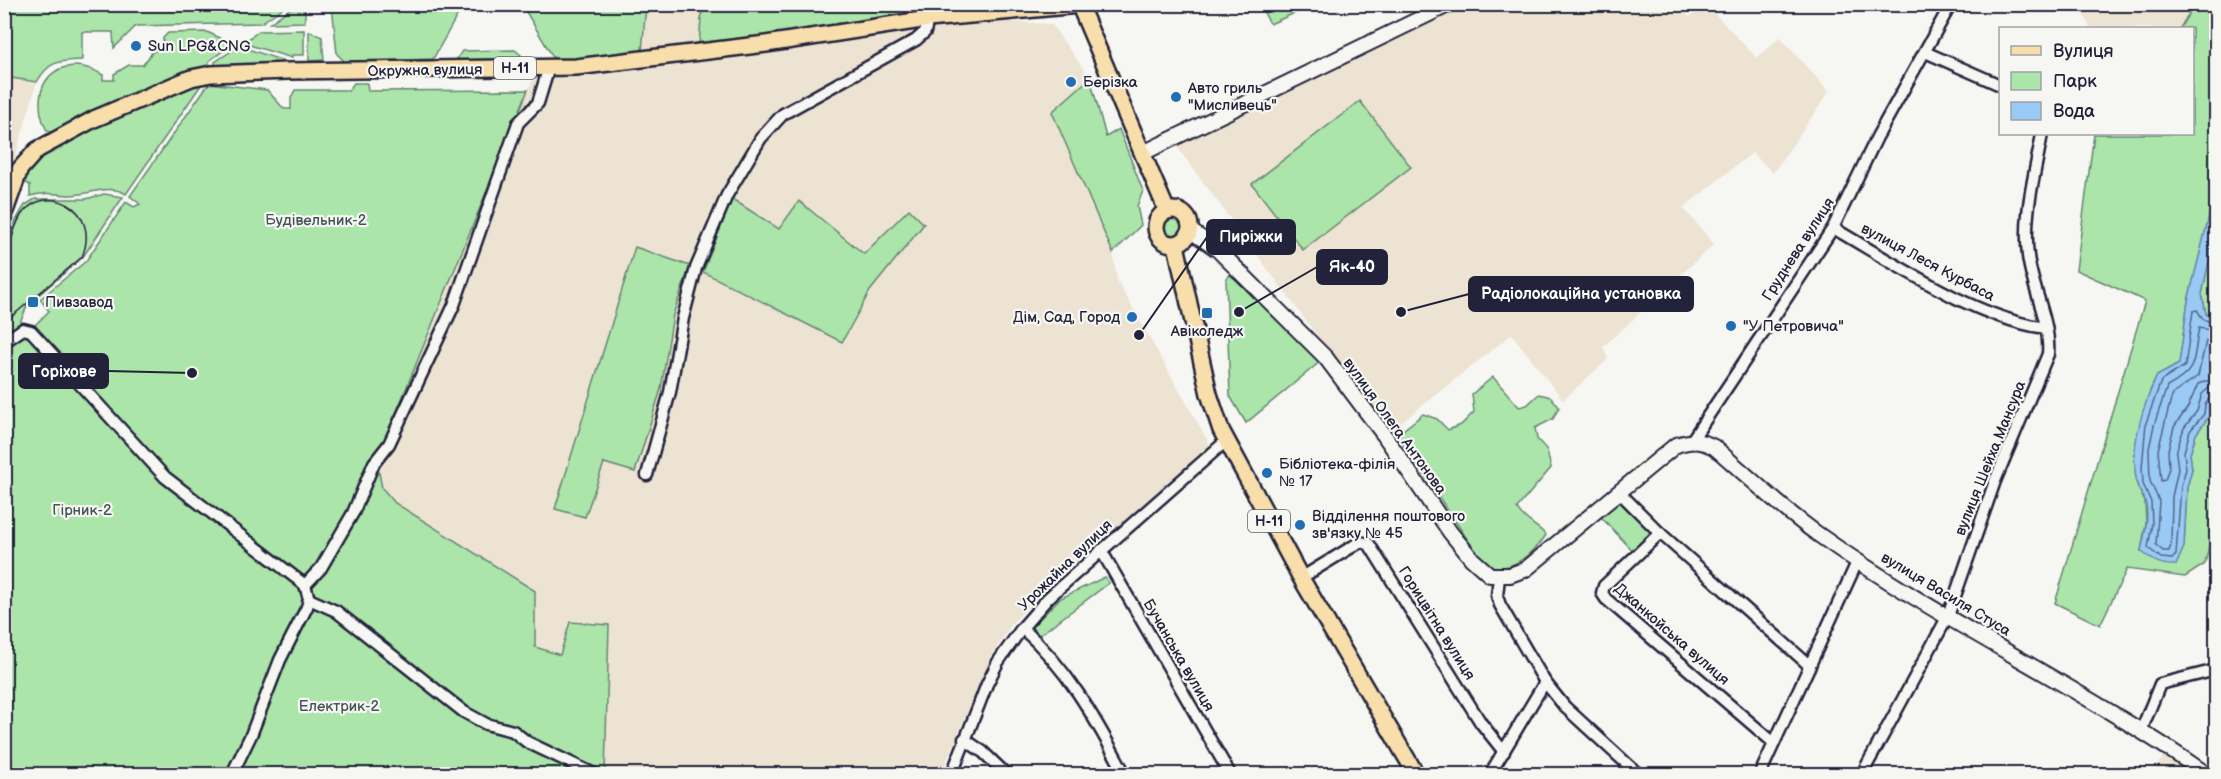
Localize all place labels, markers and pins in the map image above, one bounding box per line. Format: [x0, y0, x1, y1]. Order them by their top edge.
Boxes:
place label: Sun LPG&CNG [148, 37, 250, 56]
marker: Sun LPG&CNG [129, 39, 143, 53]
place label: Берізка [1083, 73, 1138, 92]
marker: Берізка [1064, 75, 1078, 89]
place label: Авто гриль "Мисливець" [1187, 79, 1277, 115]
marker: Авто гриль "Мисливець" [1169, 90, 1183, 104]
callout: Пиріжки [1207, 220, 1295, 254]
callout: Як-40 [1317, 250, 1387, 284]
callout: Радіолокаційна установка [1469, 277, 1693, 311]
place label: Пивзавод [45, 293, 113, 312]
marker: Пивзавод [26, 295, 40, 309]
marker: Авіколедж [1200, 306, 1214, 320]
place label: Дім, Сад, Город [1013, 308, 1120, 327]
marker: Дім, Сад, Город [1125, 310, 1139, 324]
place label: "У Петровича" [1743, 317, 1844, 336]
marker: "У Петровича" [1724, 319, 1738, 333]
place label: Авіколедж [1170, 322, 1244, 341]
callout: Горіхове [19, 354, 108, 388]
place label: Бібліотека-філія № 17 [1279, 455, 1395, 491]
marker: Бібліотека-філія № 17 [1260, 466, 1274, 480]
place label: Відділення поштового зв'язку № 45 [1312, 507, 1465, 543]
marker: Відділення поштового зв'язку № 45 [1293, 518, 1307, 532]

